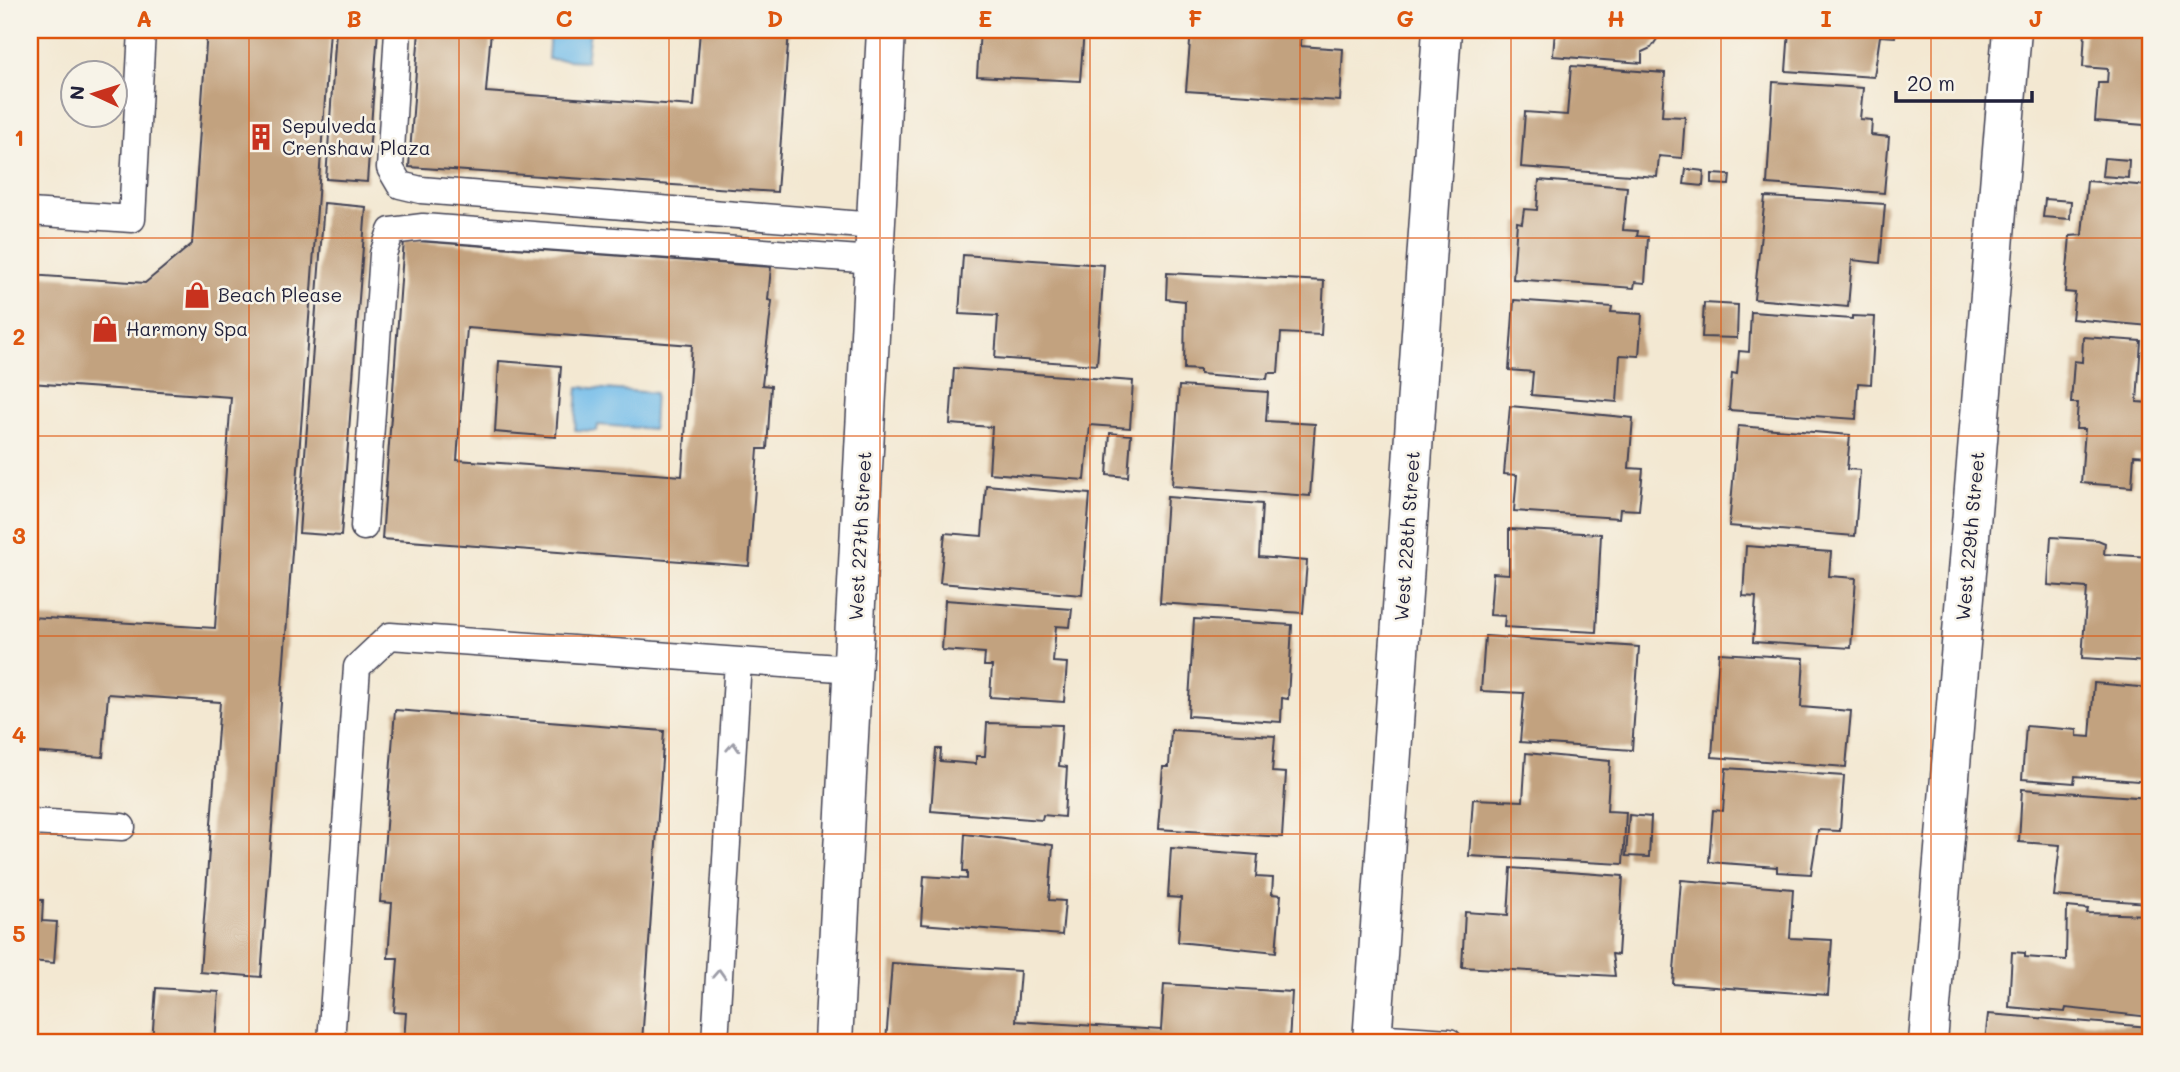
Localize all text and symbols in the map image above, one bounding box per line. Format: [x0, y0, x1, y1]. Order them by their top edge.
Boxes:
text: A [136, 3, 152, 33]
text: B [346, 3, 362, 33]
text: C [555, 3, 573, 33]
text: D [767, 3, 783, 33]
text: E [978, 3, 992, 33]
text: F [1188, 3, 1202, 33]
text: G [1396, 3, 1414, 33]
text: H [1607, 3, 1625, 33]
text: I [1820, 3, 1832, 33]
text: J [2028, 3, 2044, 33]
north arrow [60, 60, 130, 130]
scale bar [1896, 60, 2033, 104]
text: 20 m [1907, 69, 1955, 96]
text: N [64, 85, 90, 101]
place label: Sepulveda Crenshaw Plaza [282, 113, 431, 160]
text: 1 [14, 122, 24, 152]
building icon: Sepulveda Crenshaw Plaza [246, 122, 276, 152]
shop icon: Beach Please [182, 280, 212, 310]
place label: Beach Please [218, 282, 342, 307]
shop icon: Harmony Spa [90, 314, 120, 344]
place label: Harmony Spa [126, 316, 248, 341]
text: 2 [13, 321, 25, 351]
street label: West 228th Street [1388, 450, 1425, 622]
street label: West 229th Street [1950, 450, 1989, 622]
street label: West 227th Street [843, 451, 876, 621]
text: 3 [12, 520, 26, 550]
text: 4 [12, 719, 26, 749]
one-way arrow [725, 741, 740, 752]
text: 5 [12, 918, 26, 948]
one-way arrow [711, 968, 726, 979]

